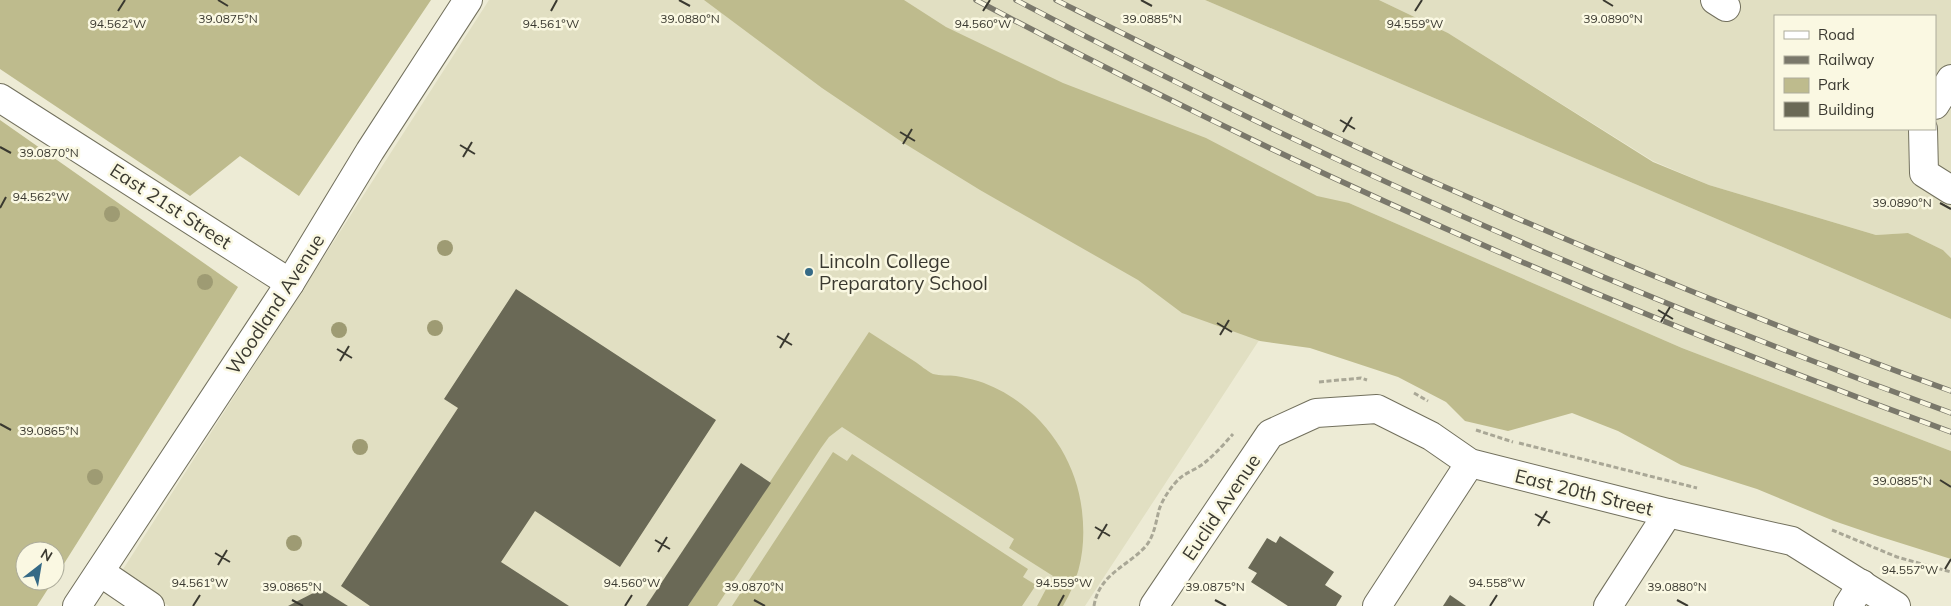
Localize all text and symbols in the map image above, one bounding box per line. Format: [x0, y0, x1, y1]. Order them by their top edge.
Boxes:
text: 39.0875°N [198, 11, 258, 26]
text: 39.0880°N [660, 11, 720, 26]
text: 39.0885°N [1122, 11, 1182, 26]
text: 39.0890°N [1583, 11, 1643, 26]
legend [1774, 15, 1936, 130]
text: 94.562°W [90, 16, 146, 31]
text: 94.561°W [523, 16, 579, 31]
text: 94.560°W [955, 16, 1011, 31]
text: 94.559°W [1387, 16, 1443, 31]
text: Road [1818, 25, 1855, 44]
text: Railway [1818, 50, 1874, 69]
text: Park [1818, 75, 1850, 94]
text: Building [1818, 100, 1874, 119]
text: 39.0870°N [19, 145, 79, 160]
street label: East 21st Street [106, 158, 236, 254]
text: 94.562°W [13, 189, 69, 204]
text: 39.0890°N [1872, 195, 1932, 210]
street label: Woodland Avenue [221, 229, 329, 379]
place label: Lincoln College Preparatory School [819, 249, 988, 295]
marker: Lincoln College Preparatory School [803, 266, 815, 278]
text: 39.0865°N [19, 423, 79, 438]
street label: Euclid Avenue [1177, 449, 1265, 565]
street label: East 20th Street [1512, 463, 1656, 521]
text: 39.0885°N [1872, 473, 1932, 488]
north arrow [15, 541, 65, 591]
text: N [38, 544, 56, 565]
text: 94.557°W [1882, 562, 1938, 577]
text: 94.561°W [172, 575, 228, 590]
text: 94.560°W [604, 575, 660, 590]
text: 94.559°W [1036, 575, 1092, 590]
text: 94.558°W [1469, 575, 1525, 590]
text: 39.0865°N [262, 579, 322, 594]
text: 39.0870°N [724, 579, 784, 594]
text: 39.0875°N [1185, 579, 1245, 594]
text: 39.0880°N [1647, 579, 1707, 594]

